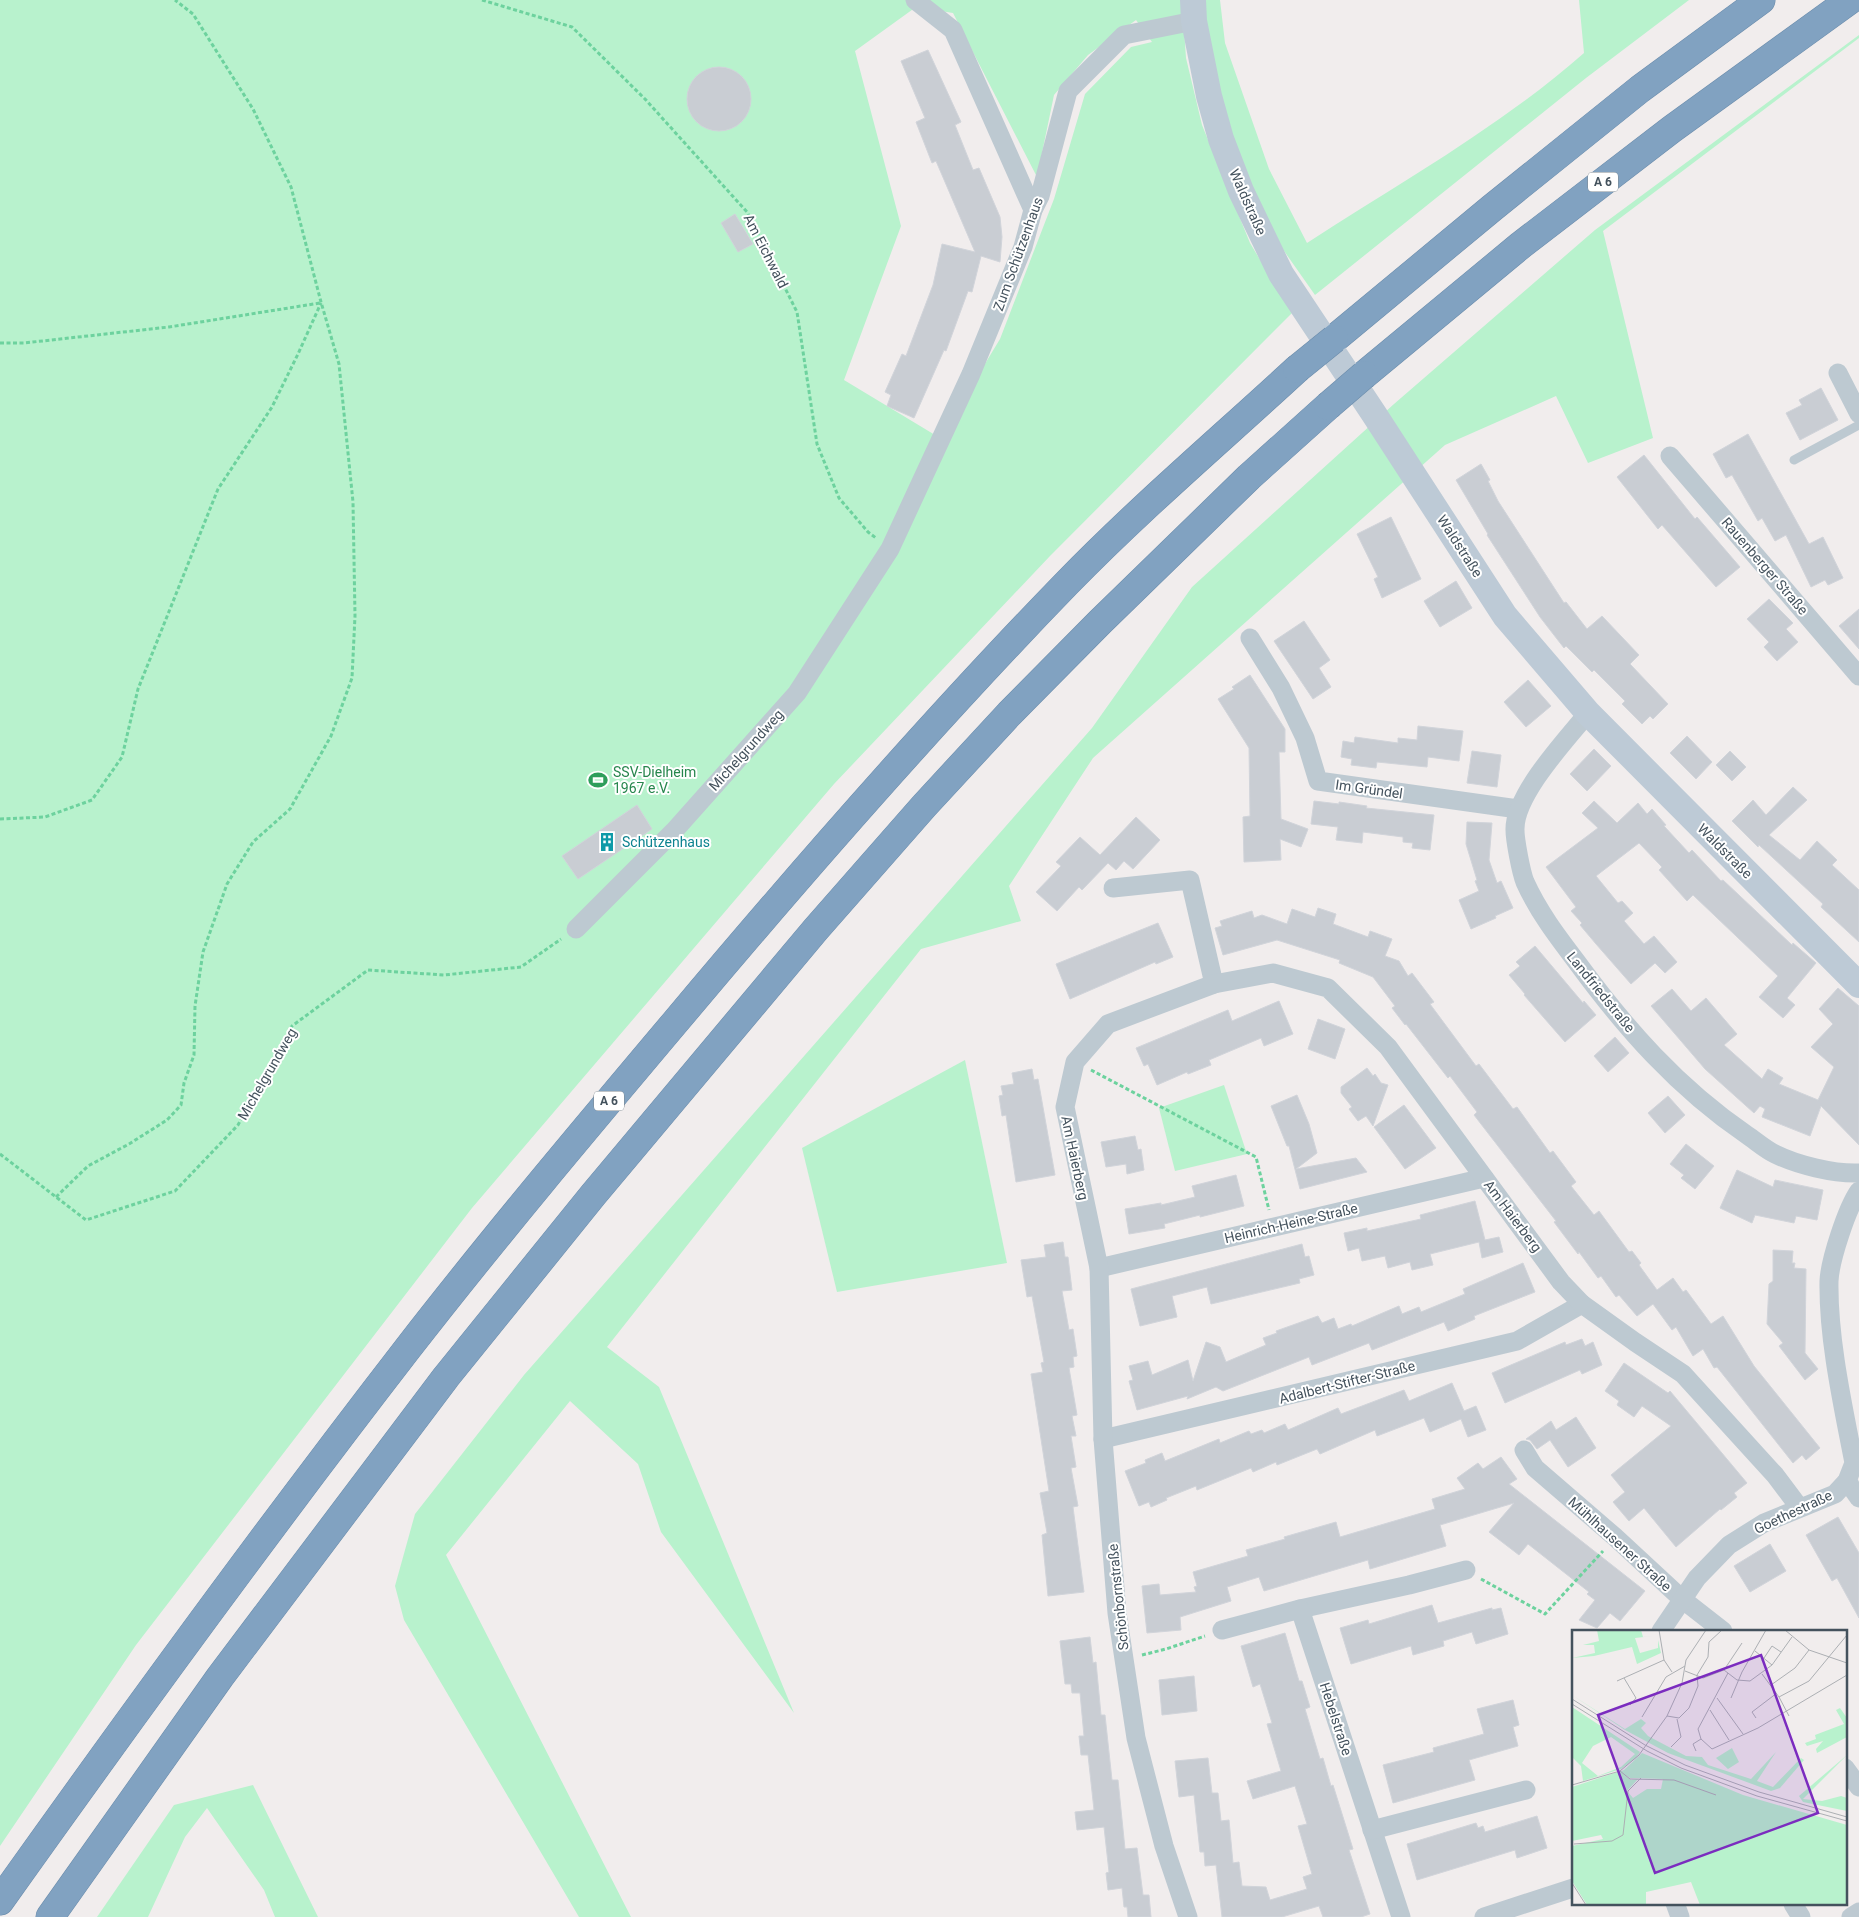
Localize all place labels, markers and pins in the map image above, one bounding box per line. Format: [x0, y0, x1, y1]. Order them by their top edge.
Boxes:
place label: SSV-Dielheim 1967 e.V. [613, 764, 696, 796]
sports icon: SSV-Dielheim 1967 e.V. [587, 769, 609, 791]
building icon: Schützenhaus [596, 831, 618, 853]
place label: Schützenhaus [622, 834, 710, 850]

